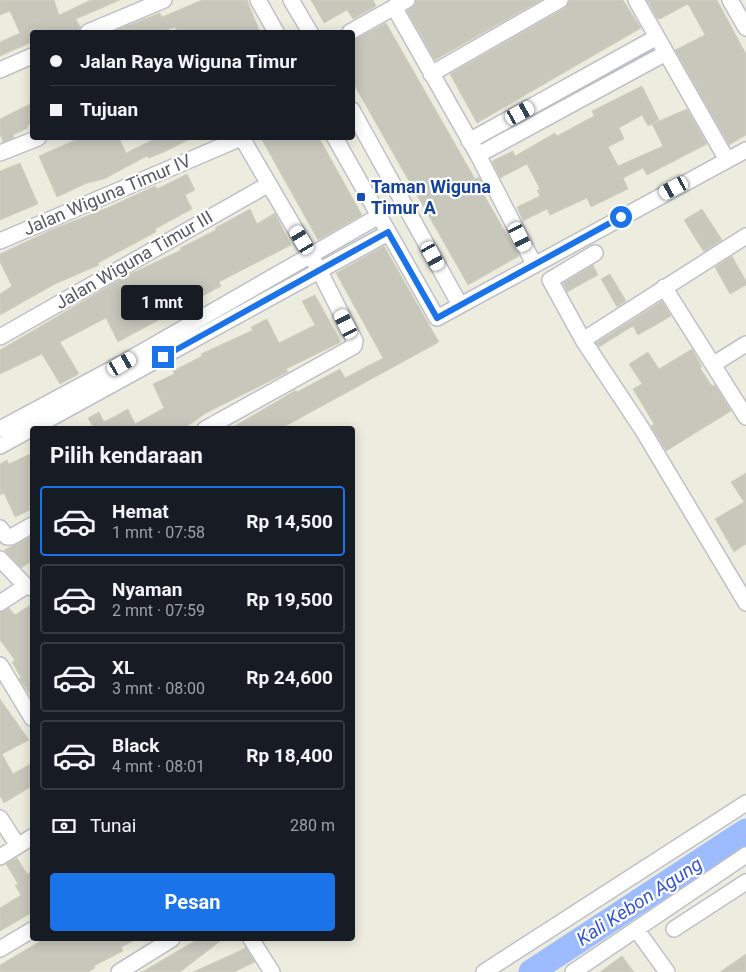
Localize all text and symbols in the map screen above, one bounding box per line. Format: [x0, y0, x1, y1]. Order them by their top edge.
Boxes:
text: Jalan Raya Wiguna Timur [80, 50, 297, 73]
text: Tujuan [80, 98, 138, 121]
car [503, 99, 536, 127]
street label: Jalan Wiguna Timur IV [20, 149, 194, 239]
car [657, 174, 690, 202]
place label: Taman Wiguna Timur A [371, 176, 491, 218]
marker: Taman Wiguna Timur A [355, 191, 367, 203]
street label: Jalan Wiguna Timur III [51, 206, 216, 313]
route start [610, 206, 632, 228]
car [506, 220, 533, 254]
car [287, 223, 316, 257]
car [419, 239, 446, 273]
callout: 1 mnt [122, 284, 204, 320]
text: 1 mnt [141, 293, 183, 312]
car [332, 307, 359, 341]
route end [152, 346, 174, 368]
car [105, 350, 138, 378]
text: Pilih kendaraan [50, 443, 203, 468]
icon: car [52, 499, 97, 544]
text: Hemat [112, 500, 169, 523]
text: Rp 14,500 [246, 510, 333, 533]
text: 1 mnt · 07:58 [112, 523, 205, 542]
icon: car [52, 577, 97, 622]
text: Nyaman [112, 578, 182, 601]
text: Rp 19,500 [246, 588, 333, 611]
text: 2 mnt · 07:59 [112, 601, 205, 620]
icon: car [52, 655, 97, 700]
text: XL [112, 656, 134, 679]
text: Rp 24,600 [246, 666, 333, 689]
text: 3 mnt · 08:00 [112, 679, 205, 698]
icon: car [52, 733, 97, 778]
text: Black [112, 734, 159, 757]
text: Rp 18,400 [246, 744, 333, 767]
text: 4 mnt · 08:01 [112, 757, 205, 776]
icon: cash [50, 812, 78, 840]
text: Tunai [90, 814, 136, 837]
text: 280 m [290, 816, 335, 835]
water label: Kali Kebon Agung [572, 852, 706, 951]
button: Pesan [50, 873, 335, 931]

